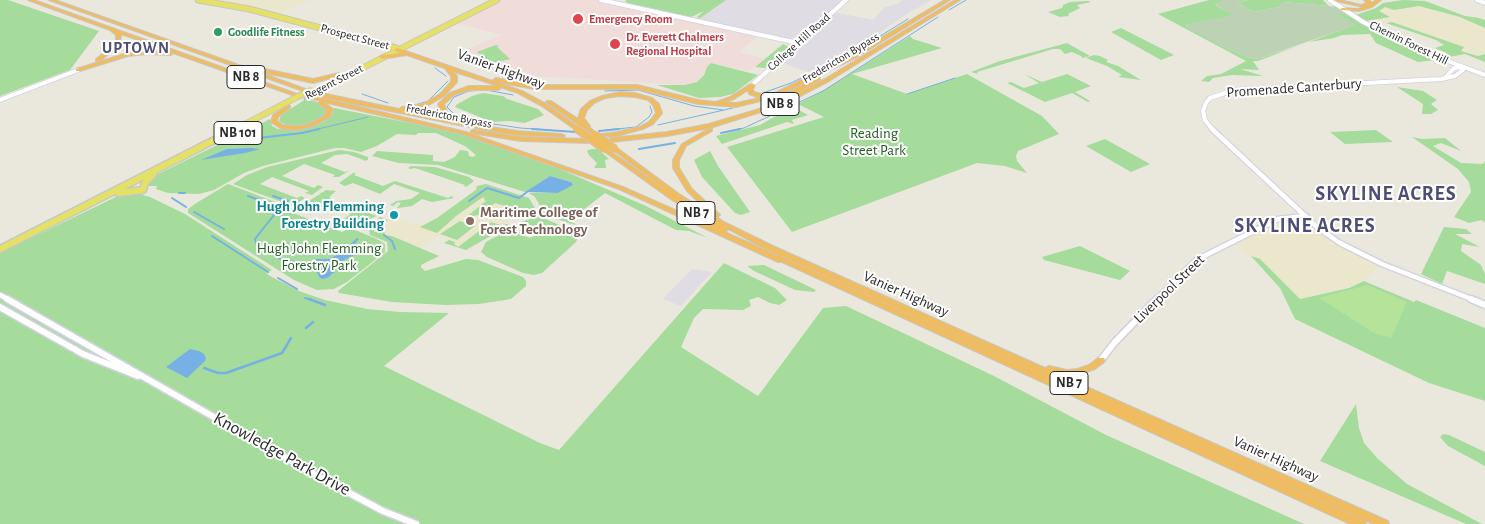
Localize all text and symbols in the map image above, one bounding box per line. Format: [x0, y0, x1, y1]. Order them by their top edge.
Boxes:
street label: College Hill Road [765, 10, 833, 74]
marker: Emergency Room [571, 12, 585, 26]
place label: Emergency Room [589, 12, 672, 26]
street label: Chemin Forest Hill [1367, 18, 1451, 68]
street label: Prospect Street [319, 21, 391, 53]
place label: Goodlife Fitness [228, 25, 305, 39]
marker: Goodlife Fitness [212, 26, 224, 38]
street label: Fredericton Bypass [800, 29, 882, 87]
place label: Dr. Everett Chalmers Regional Hospital [626, 30, 724, 58]
marker: Dr. Everett Chalmers Regional Hospital [608, 37, 622, 51]
district label: UPTOWN [101, 38, 171, 58]
street label: Vanier Highway [455, 45, 547, 93]
street label: Regent Street [303, 61, 365, 103]
road number: NB 8 [227, 66, 265, 88]
street label: Promenade Canterbury [1226, 74, 1362, 102]
road number: NB 8 [761, 92, 799, 116]
street label: Fredericton Bypass [405, 101, 493, 131]
road number: NB 101 [214, 122, 262, 144]
park label: Reading Street Park [842, 124, 906, 159]
district label: SKYLINE ACRES [1314, 182, 1458, 206]
place label: Hugh John Flemming Forestry Building [256, 197, 384, 232]
road number: NB 7 [677, 202, 715, 224]
place label: Maritime College of Forest Technology [480, 203, 597, 238]
marker: Hugh John Flemming Forestry Building [388, 209, 400, 221]
district label: SKYLINE ACRES [1233, 214, 1377, 238]
marker: Maritime College of Forest Technology [464, 215, 476, 227]
park label: Hugh John Flemming Forestry Park [257, 239, 381, 274]
street label: Liverpool Street [1130, 251, 1208, 327]
street label: Vanier Highway [860, 267, 952, 321]
road number: NB 7 [1050, 372, 1088, 394]
street label: Knowledge Park Drive [210, 407, 354, 501]
street label: Vanier Highway [1230, 432, 1322, 486]

